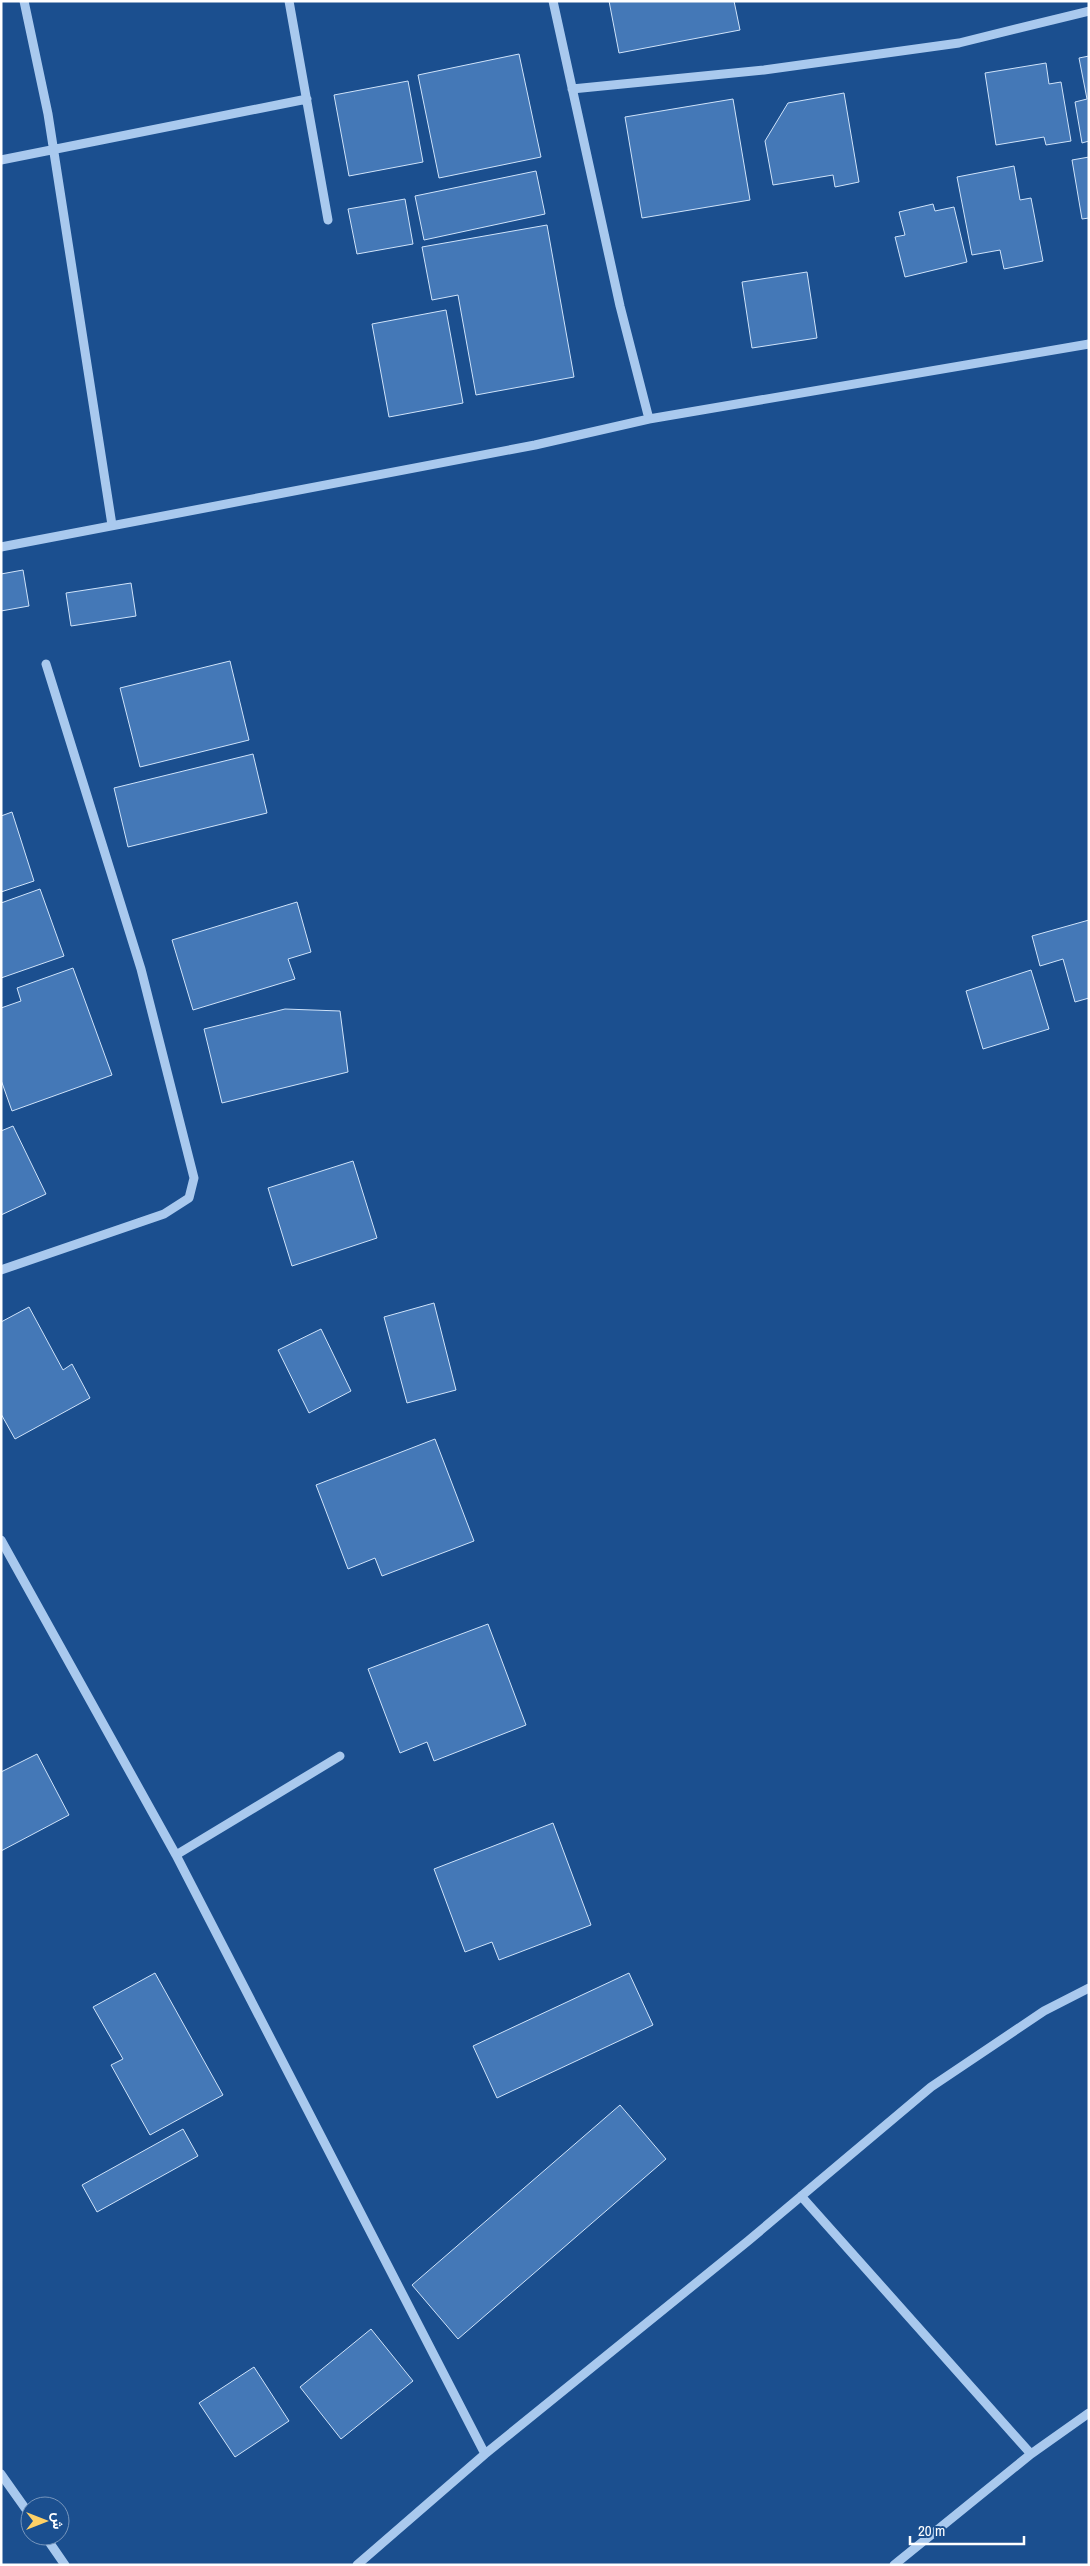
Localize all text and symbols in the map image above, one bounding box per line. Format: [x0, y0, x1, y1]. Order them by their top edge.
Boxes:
north arrow [20, 2496, 70, 2546]
text: ش [49, 2513, 67, 2530]
scale bar [910, 2514, 1024, 2546]
text: 20 m [918, 2520, 945, 2541]

